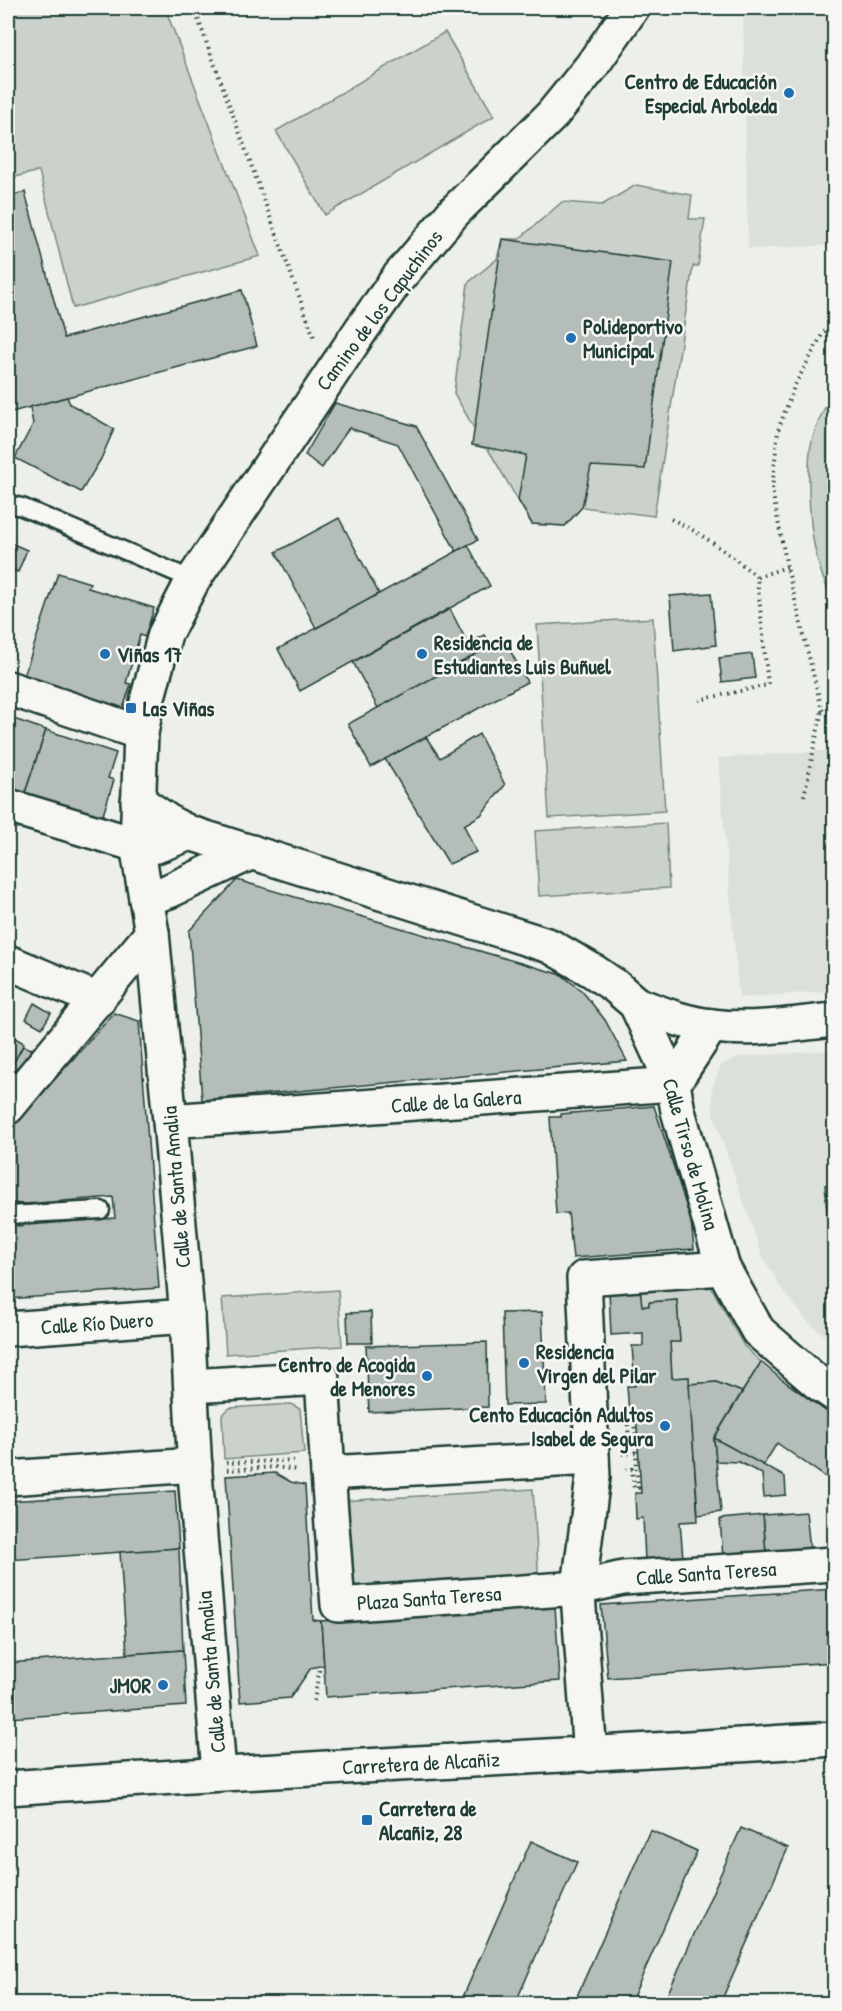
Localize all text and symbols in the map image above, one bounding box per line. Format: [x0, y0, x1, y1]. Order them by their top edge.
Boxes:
place label: Centro de Educación Especial Arboleda [625, 67, 778, 121]
marker: Centro de Educación Especial Arboleda [782, 86, 796, 100]
street label: Camino de los Capuchinos [309, 224, 449, 396]
place label: Polideportivo Municipal [583, 312, 683, 366]
marker: Polideportivo Municipal [564, 331, 578, 345]
place label: Residencia de Estudiantes Luis Buñuel [434, 628, 611, 681]
place label: Viñas 17 [117, 640, 182, 669]
marker: Viñas 17 [98, 647, 112, 661]
marker: Residencia de Estudiantes Luis Buñuel [415, 647, 429, 661]
place label: Las Viñas [143, 694, 214, 723]
marker: Las Viñas [124, 701, 138, 715]
street label: Calle Tirso de Molina [656, 1075, 726, 1233]
street label: Calle de la Galera [390, 1082, 522, 1120]
street label: Calle de Santa Amalia [154, 1105, 198, 1269]
street label: Calle Río Duero [40, 1305, 154, 1341]
place label: Residencia Virgen del Pilar [536, 1337, 657, 1391]
place label: Centro de Acogida de Menores [278, 1350, 416, 1403]
marker: Residencia Virgen del Pilar [517, 1356, 531, 1370]
marker: Centro de Acogida de Menores [420, 1369, 434, 1383]
place label: Cento Educación Adultos Isabel de Segura [469, 1400, 654, 1454]
marker: Cento Educación Adultos Isabel de Segura [658, 1419, 672, 1433]
street label: Calle Santa Teresa [635, 1554, 777, 1592]
street label: Plaza Santa Teresa [356, 1578, 502, 1618]
street label: Calle de Santa Amalia [189, 1590, 233, 1754]
place label: JMOR [110, 1671, 151, 1700]
marker: JMOR [156, 1678, 170, 1692]
street label: Carretera de Alcañiz [341, 1744, 501, 1782]
place label: Carretera de Alcañiz, 28 [379, 1794, 477, 1847]
marker: Carretera de Alcañiz, 28 [360, 1813, 374, 1827]

